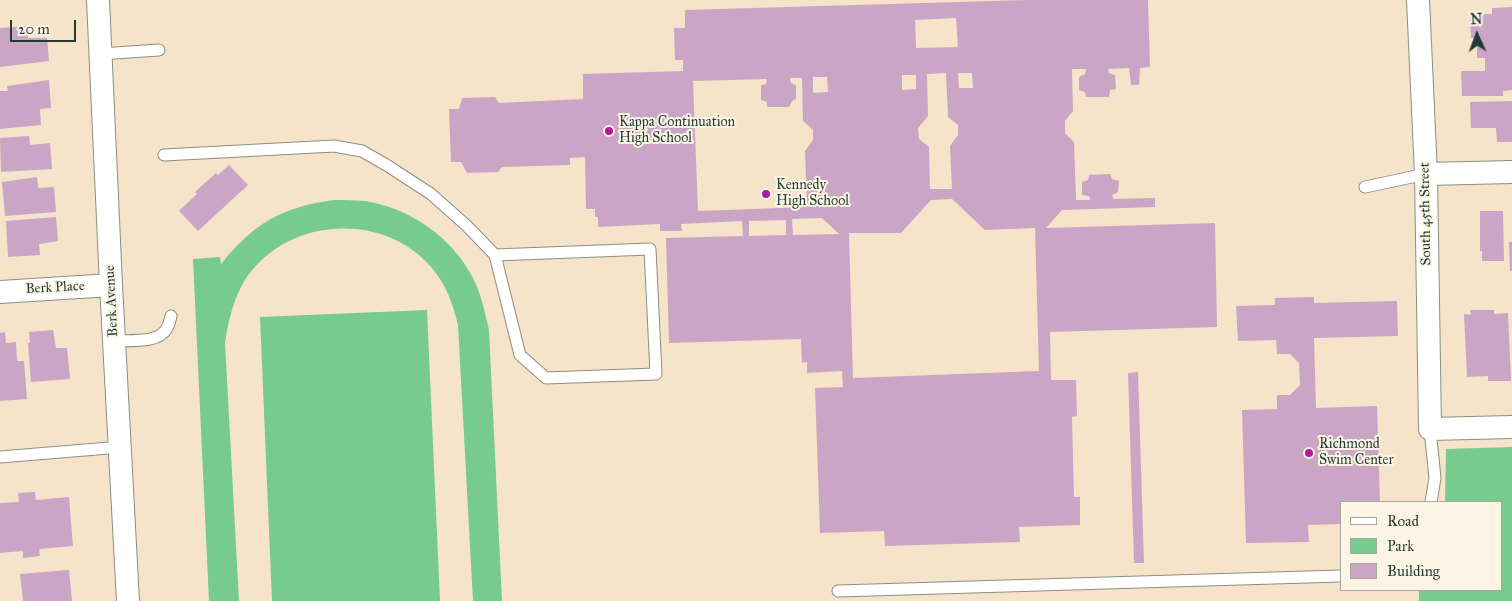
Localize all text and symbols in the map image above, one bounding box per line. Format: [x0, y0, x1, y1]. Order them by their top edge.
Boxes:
scale bar [12, 10, 79, 42]
north arrow [1452, 10, 1502, 60]
text: N [1470, 11, 1483, 28]
text: 20 m [18, 20, 50, 38]
place label: Kappa Continuation High School [619, 115, 735, 148]
marker: Kappa Continuation High School [603, 125, 615, 137]
street label: South 45th Street [1417, 162, 1435, 266]
place label: Kennedy High School [776, 178, 849, 210]
marker: Kennedy High School [760, 188, 772, 200]
street label: Berk Avenue [102, 265, 122, 337]
street label: Berk Place [25, 278, 85, 298]
place label: Richmond Swim Center [1319, 437, 1394, 470]
marker: Richmond Swim Center [1303, 447, 1315, 459]
legend [1340, 501, 1502, 591]
text: Road [1387, 512, 1419, 530]
text: Park [1387, 537, 1414, 555]
text: Building [1387, 562, 1440, 580]

